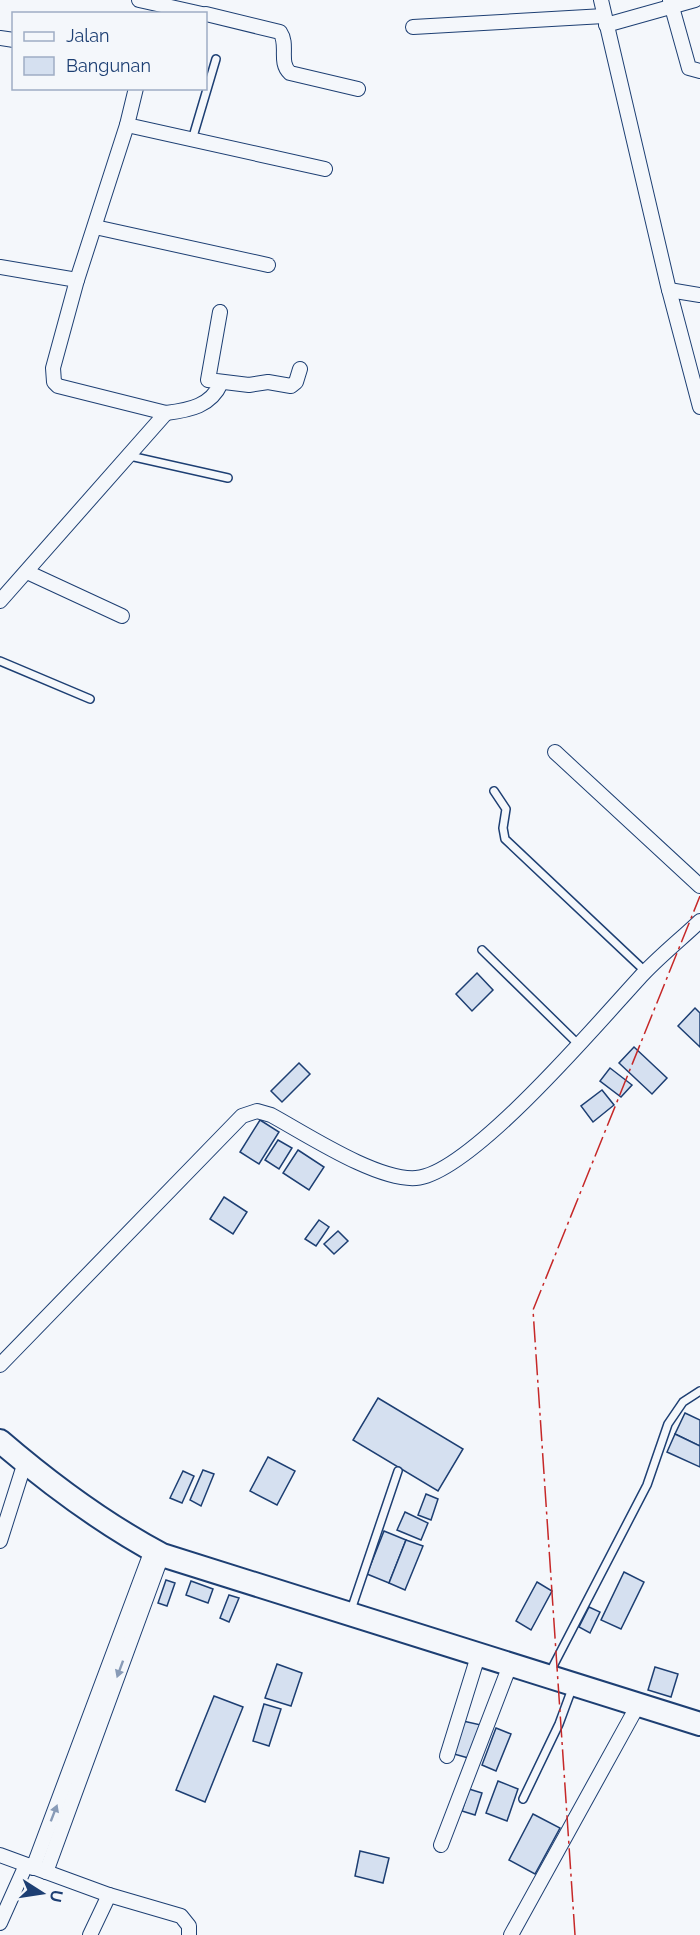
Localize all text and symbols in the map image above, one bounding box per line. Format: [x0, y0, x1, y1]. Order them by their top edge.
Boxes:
legend [12, 12, 207, 90]
text: Jalan [66, 25, 110, 46]
text: Bangunan [66, 55, 151, 76]
one-way arrow [115, 1660, 125, 1678]
one-way arrow [49, 1804, 59, 1822]
north arrow [12, 1863, 72, 1923]
text: U [46, 1888, 67, 1904]

